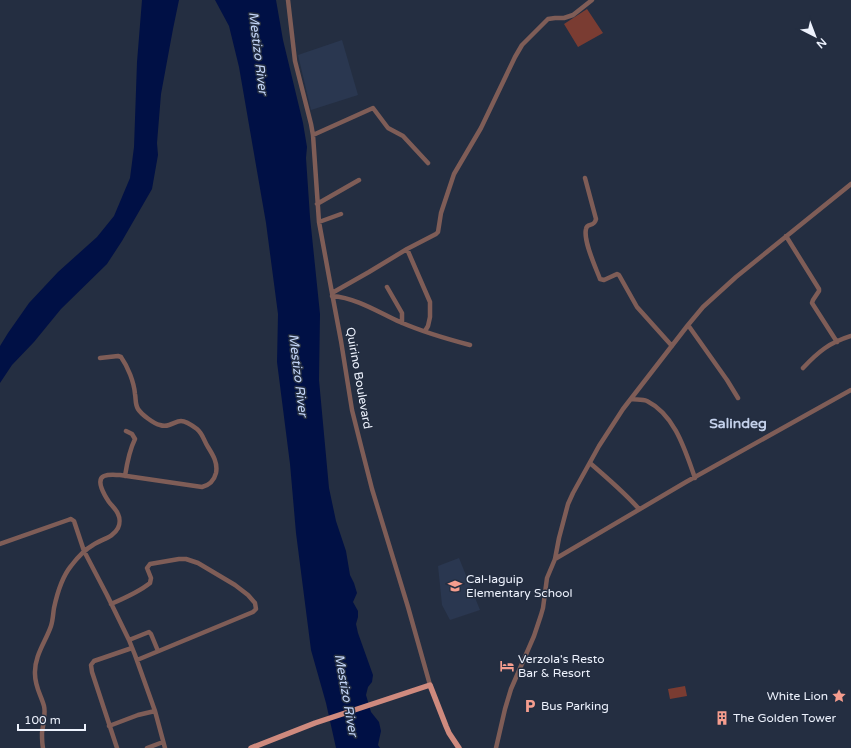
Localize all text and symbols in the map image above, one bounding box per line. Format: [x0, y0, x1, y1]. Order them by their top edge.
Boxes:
water label: Mestizo River [245, 11, 271, 98]
north arrow [795, 16, 835, 56]
text: N [814, 35, 829, 51]
street label: Quirino Boulevard [343, 326, 375, 430]
water label: Mestizo River [285, 333, 311, 420]
district label: Salindeg [709, 415, 767, 432]
place label: Cal-laguip Elementary School [466, 572, 573, 600]
school or university icon: Cal-laguip Elementary School [447, 578, 463, 594]
place label: Verzola's Resto Bar & Resort [518, 652, 604, 680]
water label: Mestizo River [331, 653, 361, 740]
hotel icon: Verzola's Resto Bar & Resort [499, 658, 515, 674]
place icon: White Lion [831, 688, 847, 704]
place label: White Lion [767, 689, 828, 703]
parking icon: Bus Parking [522, 698, 538, 714]
place label: Bus Parking [541, 699, 609, 713]
scale bar [18, 706, 85, 732]
building icon: The Golden Tower [714, 710, 730, 726]
place label: The Golden Tower [733, 711, 837, 725]
text: 100 m [24, 713, 61, 727]

